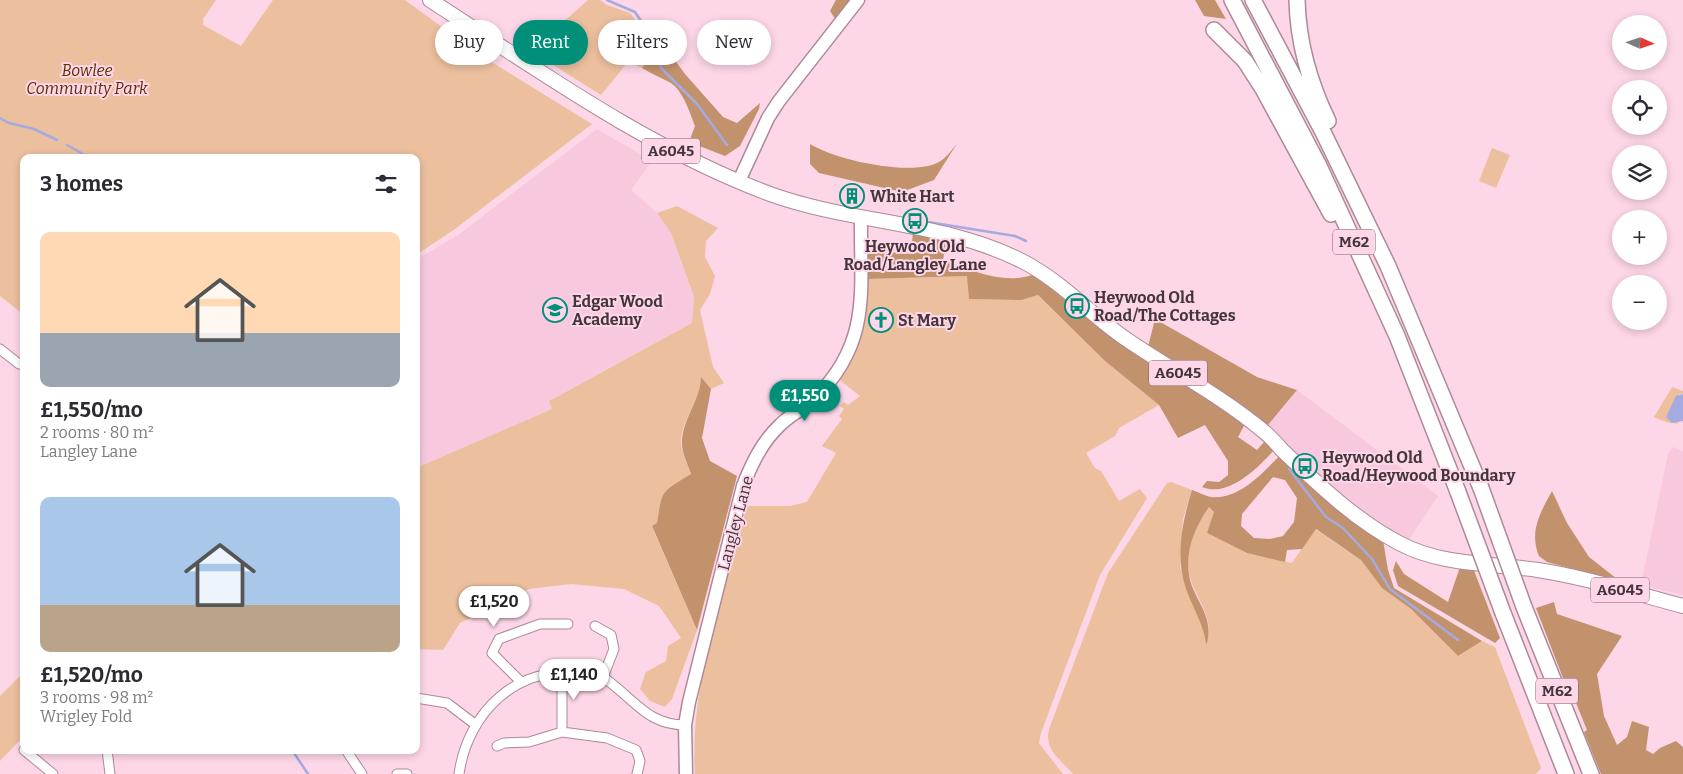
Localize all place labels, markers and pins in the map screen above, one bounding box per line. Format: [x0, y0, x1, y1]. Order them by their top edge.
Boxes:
building icon: White Hart [839, 183, 865, 209]
place label: White Hart [870, 187, 955, 206]
bus stop icon: Heywood Old Road/Langley Lane [902, 208, 928, 234]
place label: Heywood Old Road/Langley Lane [843, 237, 987, 274]
place label: Heywood Old Road/The Cottages [1094, 288, 1236, 325]
place label: Edgar Wood Academy [572, 292, 663, 329]
bus stop icon: Heywood Old Road/The Cottages [1064, 293, 1090, 319]
school or university icon: Edgar Wood Academy [542, 297, 568, 323]
church icon: St Mary [868, 307, 894, 333]
place label: St Mary [898, 311, 956, 330]
pin: £1,550 [764, 380, 846, 422]
place label: Heywood Old Road/Heywood Boundary [1322, 448, 1515, 485]
bus stop icon: Heywood Old Road/Heywood Boundary [1292, 453, 1318, 479]
pin: £1,520 [453, 586, 535, 628]
pin: £1,140 [533, 658, 615, 701]

